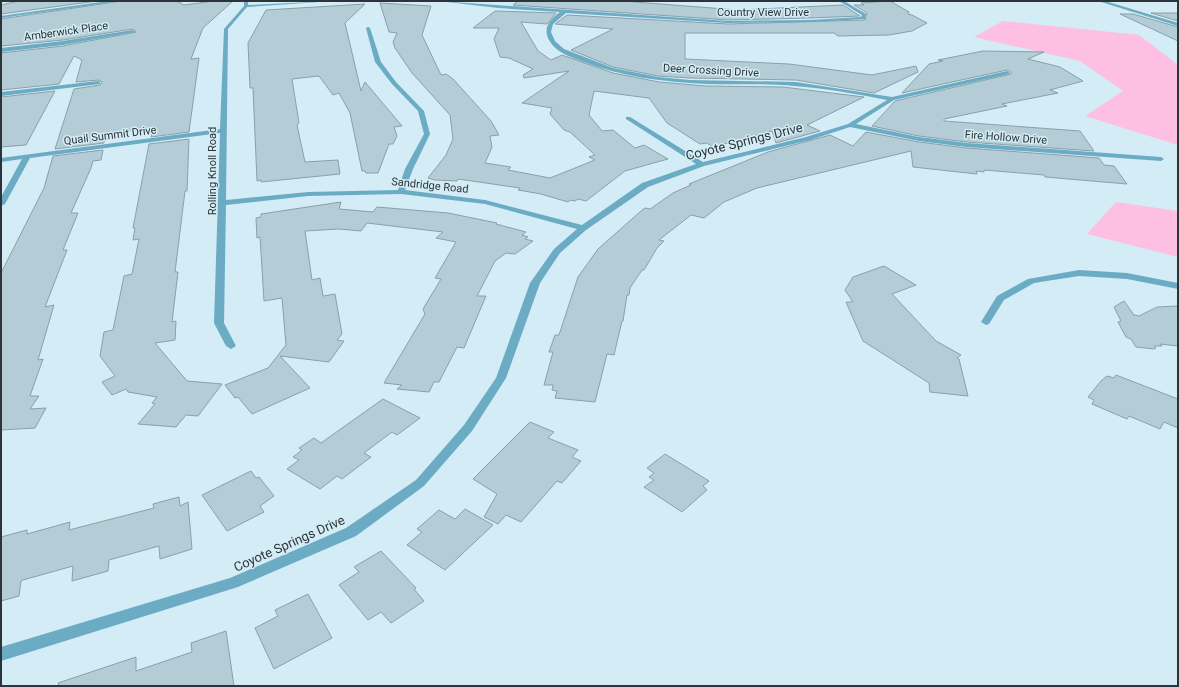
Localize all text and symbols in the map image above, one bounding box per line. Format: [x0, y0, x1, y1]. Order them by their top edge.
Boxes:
street label: Country View Drive [717, 6, 809, 19]
street label: Amberwick Place [23, 19, 109, 44]
street label: Deer Crossing Drive [663, 61, 759, 80]
street label: Coyote Springs Drive [684, 120, 804, 163]
street label: Quail Summit Drive [63, 123, 157, 148]
street label: Rolling Knoll Road [206, 127, 219, 215]
street label: Fire Hollow Drive [964, 128, 1048, 147]
street label: Sandridge Road [391, 175, 469, 196]
street label: Coyote Springs Drive [231, 512, 347, 575]

